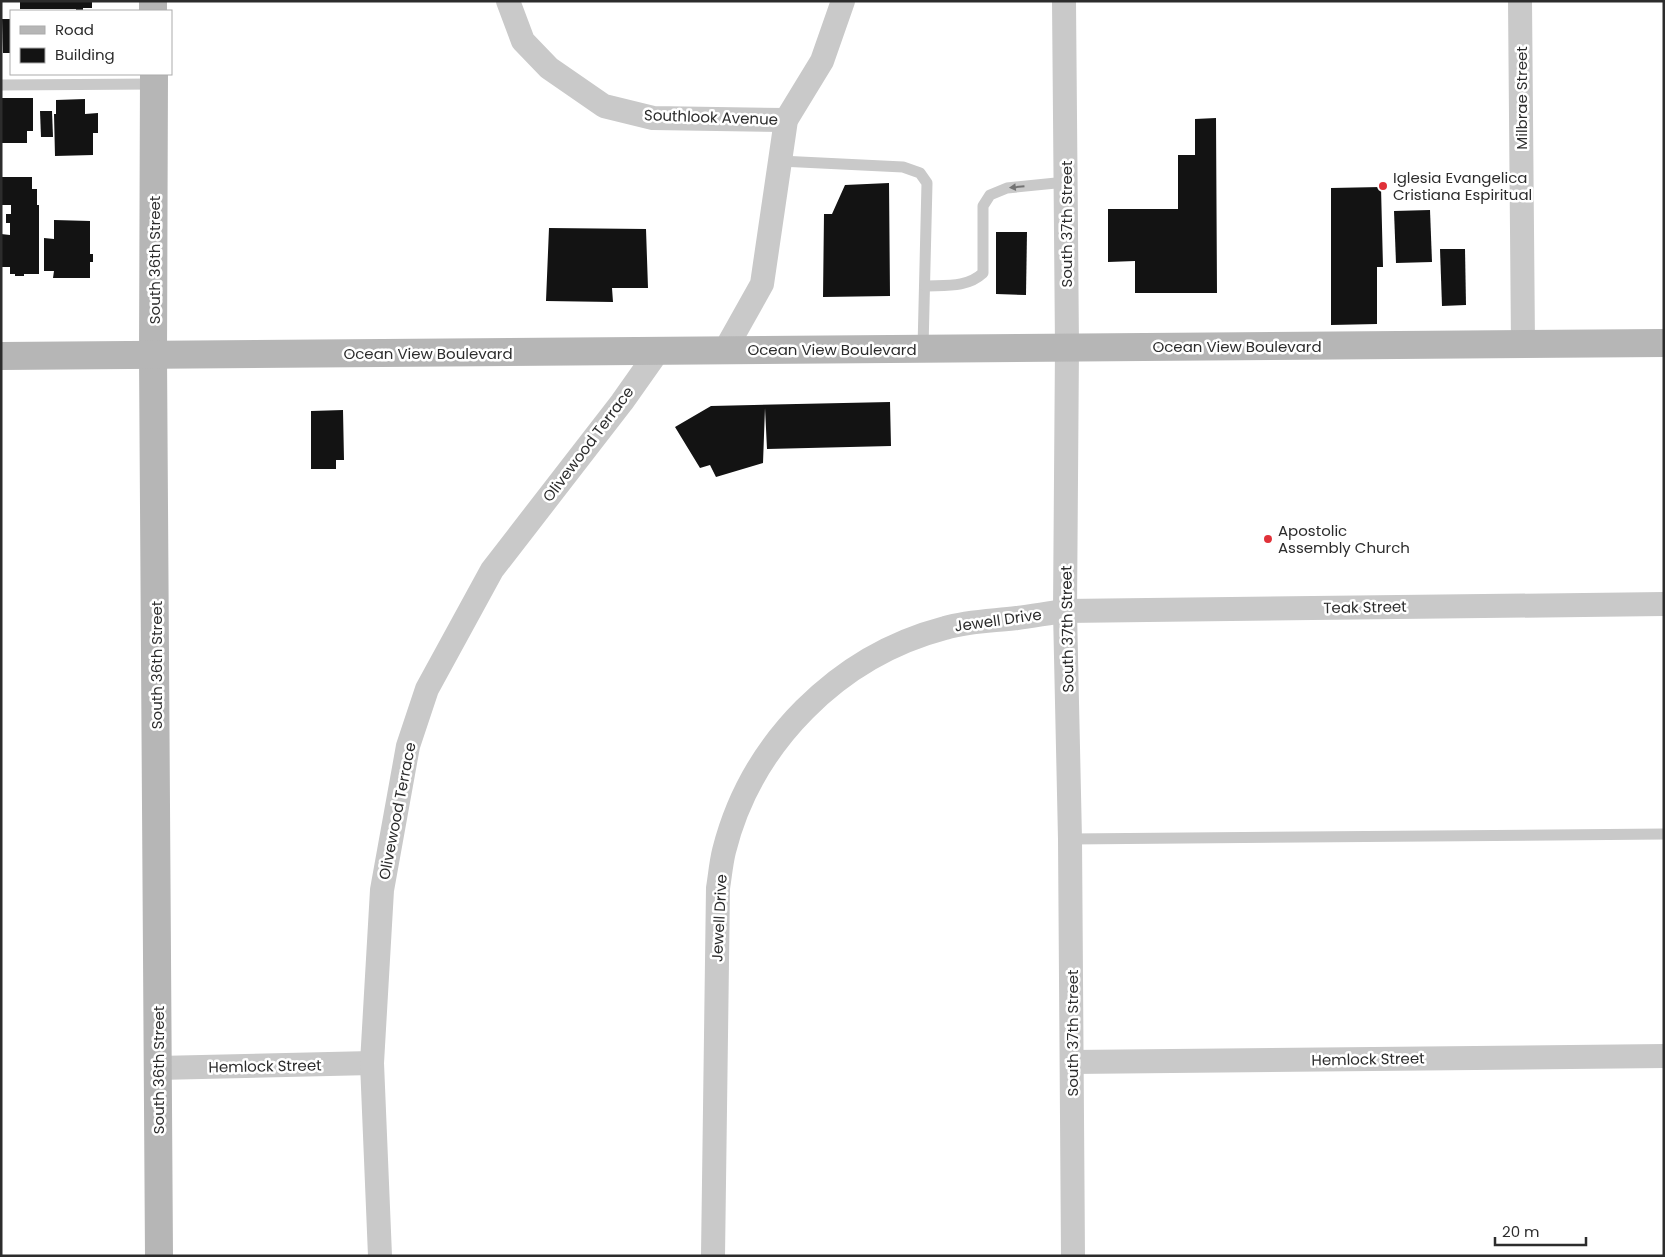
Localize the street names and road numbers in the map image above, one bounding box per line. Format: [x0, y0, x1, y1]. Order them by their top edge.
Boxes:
street label: Milbrae Street [1511, 46, 1532, 150]
street label: Southlook Avenue [644, 104, 778, 130]
street label: South 37th Street [1056, 160, 1077, 288]
street label: South 36th Street [144, 196, 165, 324]
street label: Ocean View Boulevard [1152, 336, 1322, 357]
street label: Ocean View Boulevard [747, 339, 917, 360]
street label: Ocean View Boulevard [343, 343, 513, 364]
street label: Olivewood Terrace [538, 382, 638, 506]
street label: South 37th Street [1055, 565, 1079, 693]
street label: Teak Street [1323, 596, 1407, 618]
street label: South 36th Street [146, 601, 167, 729]
street label: Jewell Drive [953, 603, 1043, 637]
street label: Olivewood Terrace [373, 740, 421, 882]
street label: Jewell Drive [706, 874, 732, 962]
street label: South 37th Street [1062, 969, 1083, 1097]
street label: South 36th Street [148, 1006, 169, 1134]
street label: Hemlock Street [1311, 1048, 1425, 1070]
street label: Hemlock Street [208, 1055, 322, 1077]

